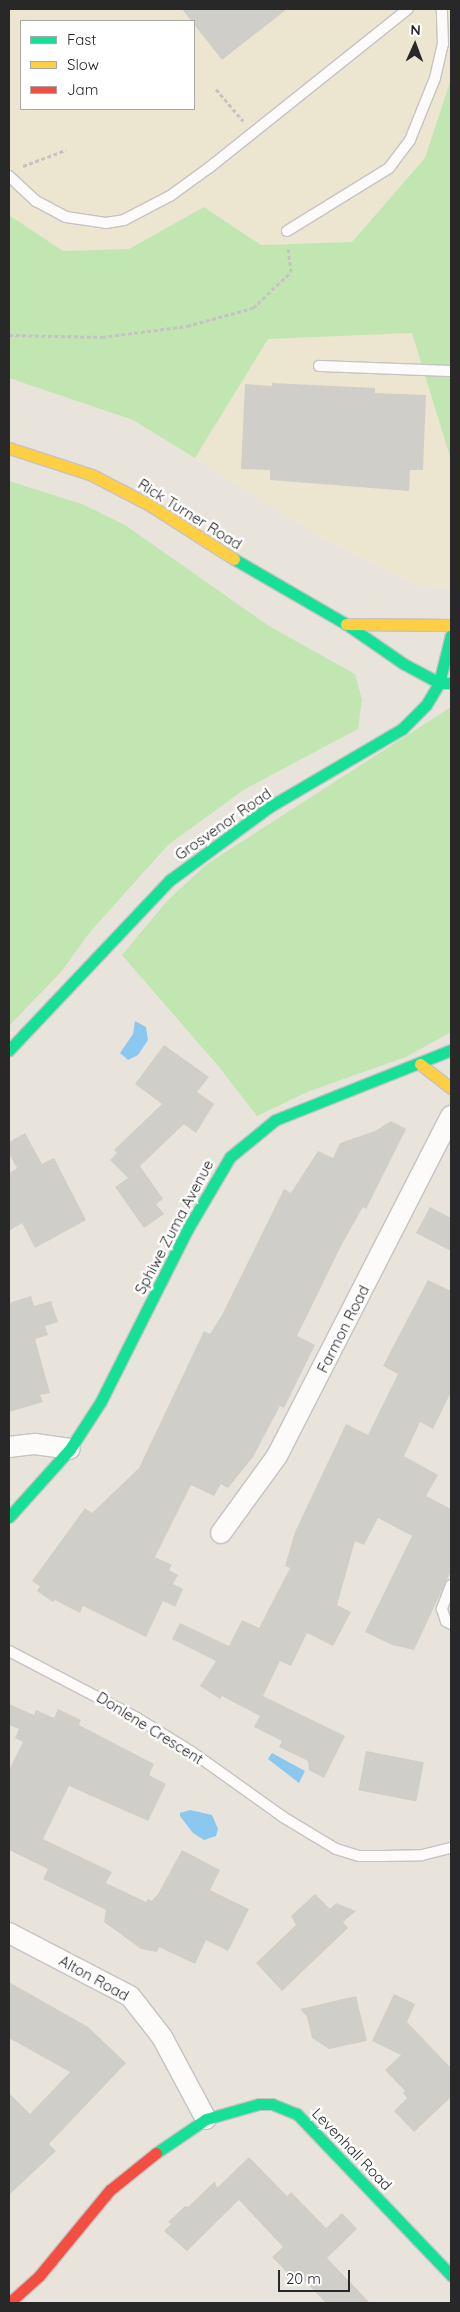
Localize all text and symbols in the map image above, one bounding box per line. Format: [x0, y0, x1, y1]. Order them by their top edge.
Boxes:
legend [20, 20, 195, 110]
north arrow [390, 20, 440, 70]
text: N [410, 21, 421, 39]
text: Fast [67, 30, 96, 49]
text: Slow [67, 55, 99, 74]
text: Jam [67, 80, 98, 99]
street label: Rick Turner Road [135, 475, 245, 553]
street label: Grosvenor Road [172, 784, 274, 864]
street label: Sphiwe Zuma Avenue [131, 1157, 217, 1297]
street label: Farmon Road [313, 1282, 373, 1376]
street label: Donlene Crescent [93, 1688, 207, 1768]
street label: Alton Road [56, 1951, 132, 2005]
street label: Levenhall Road [308, 2104, 396, 2194]
scale bar [280, 2260, 352, 2292]
text: 20 m [286, 2269, 321, 2288]

